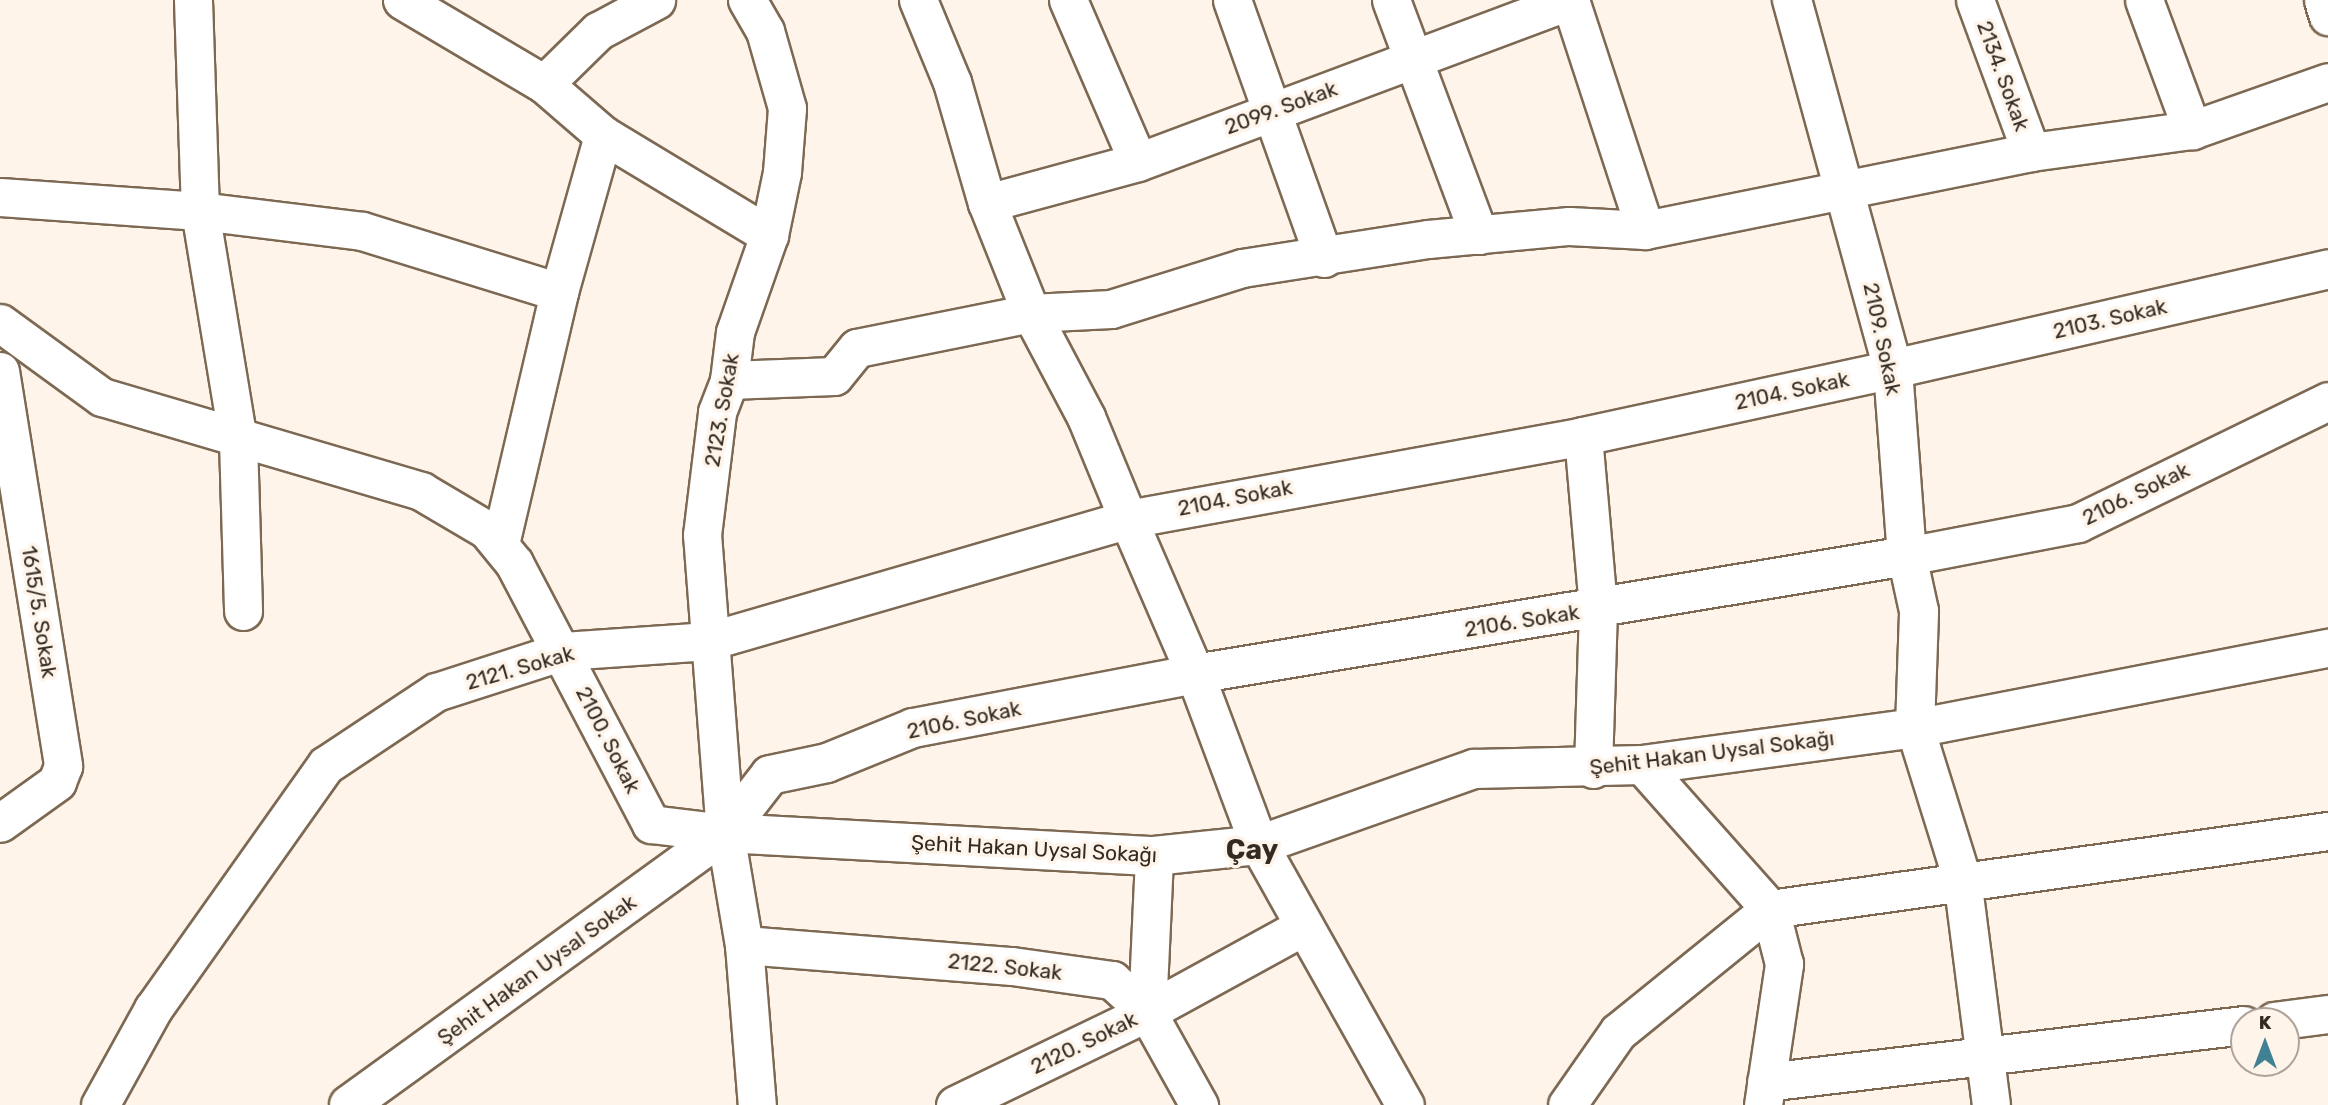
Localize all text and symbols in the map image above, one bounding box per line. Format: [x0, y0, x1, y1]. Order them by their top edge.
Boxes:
street label: 2134. Sokak [1971, 18, 2035, 134]
street label: 2099. Sokak [1221, 76, 1341, 140]
street label: 2109. Sokak [1858, 280, 1906, 398]
street label: 2103. Sokak [2051, 294, 2169, 344]
street label: 2123. Sokak [700, 351, 744, 469]
street label: 2104. Sokak [1733, 367, 1851, 415]
street label: 2106. Sokak [2078, 457, 2194, 531]
street label: 2104. Sokak [1176, 475, 1294, 521]
street label: 1615/5. Sokak [16, 544, 62, 680]
street label: 2106. Sokak [1463, 599, 1581, 643]
street label: 2121. Sokak [463, 641, 577, 695]
street label: 2100. Sokak [570, 682, 646, 798]
street label: 2106. Sokak [905, 696, 1023, 744]
street label: Şehit Hakan Uysal Sokağı [1588, 725, 1836, 781]
street label: Şehit Hakan Uysal Sokağı [910, 830, 1158, 868]
district label: Çay [1226, 833, 1278, 867]
street label: Şehit Hakan Uysal Sokak [433, 889, 641, 1051]
street label: 2122. Sokak [947, 948, 1063, 986]
street label: 2120. Sokak [1027, 1006, 1141, 1080]
north arrow [2230, 1007, 2300, 1077]
text: K [2259, 1011, 2271, 1034]

